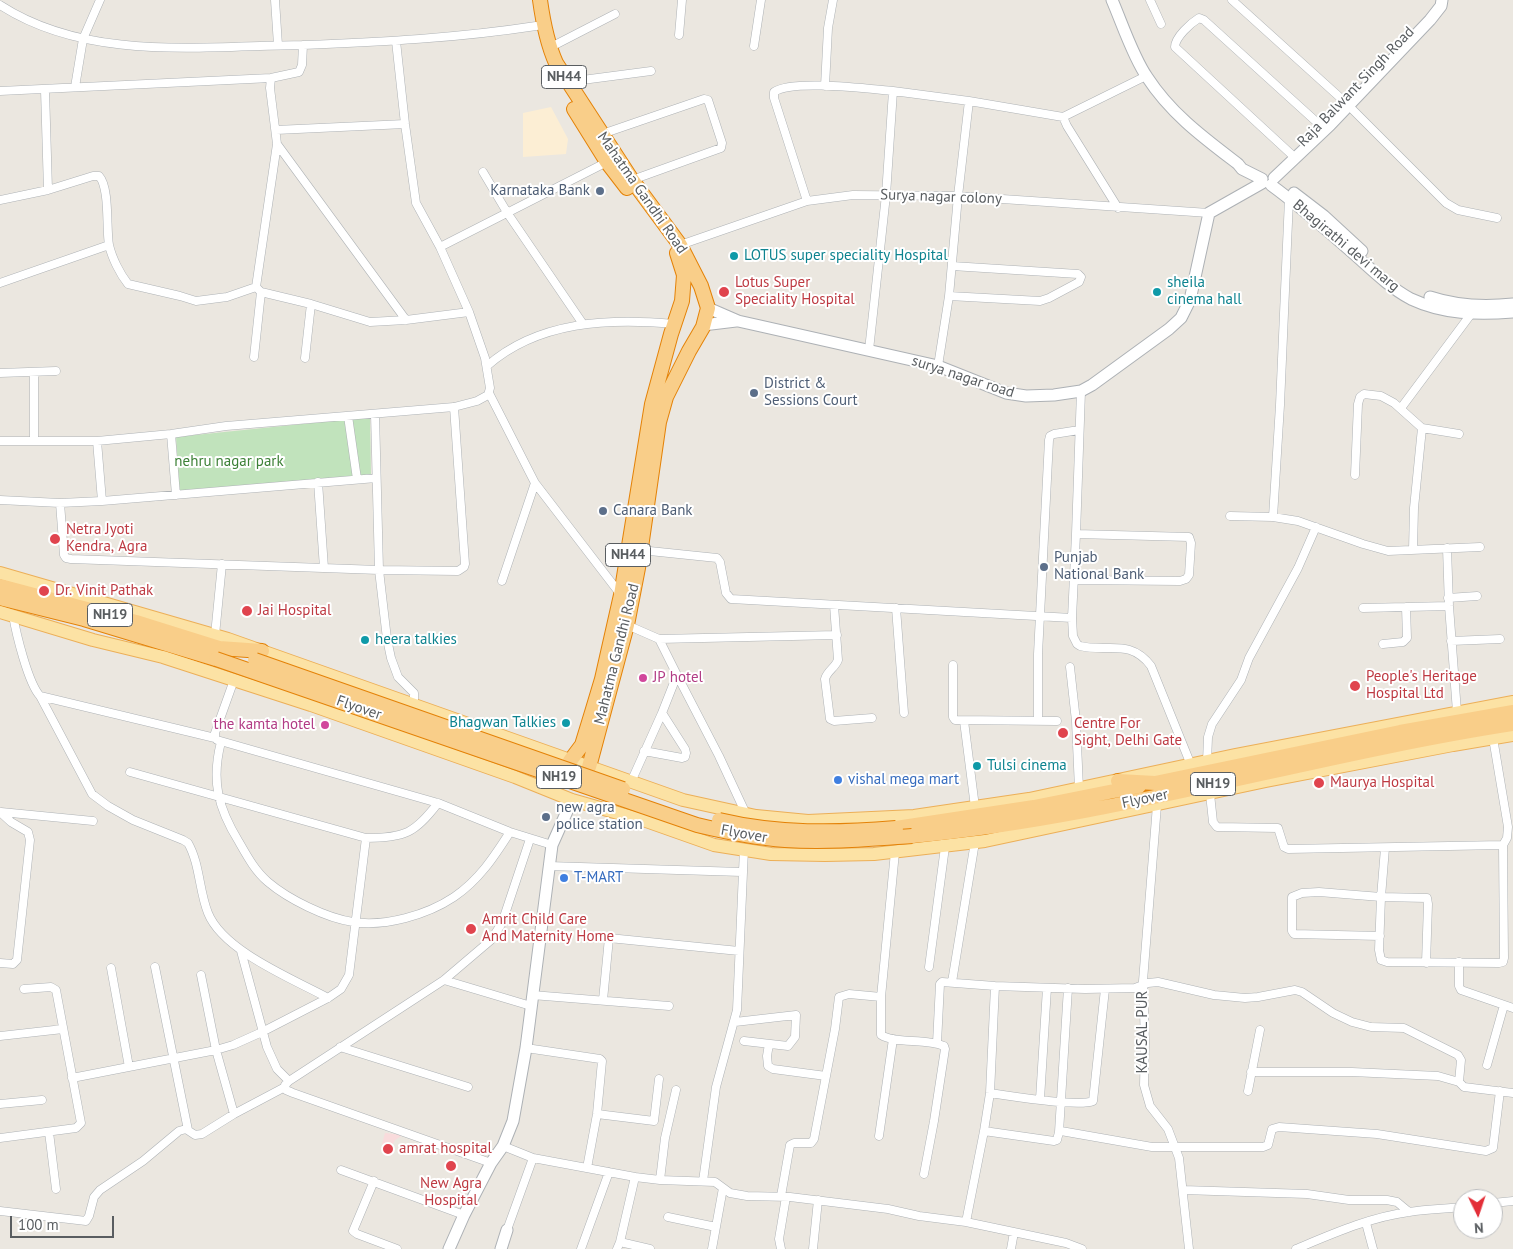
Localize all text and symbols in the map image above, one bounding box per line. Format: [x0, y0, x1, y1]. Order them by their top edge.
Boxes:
street label: Raja Balwant Singh Road [1294, 23, 1418, 151]
road number: NH44 [542, 66, 586, 88]
street label: Mahatma Gandhi Road [593, 129, 691, 257]
place label: Karnataka Bank [490, 182, 590, 200]
marker: Karnataka Bank [594, 185, 606, 197]
street label: Surya nagar colony [880, 186, 1002, 208]
street label: Bhagirathi devi marg [1289, 196, 1403, 296]
place label: LOTUS super speciality Hospital [744, 247, 948, 265]
marker: LOTUS super speciality Hospital [728, 250, 740, 262]
place label: Lotus Super Speciality Hospital [735, 274, 855, 309]
place label: sheila cinema hall [1167, 274, 1242, 309]
marker: Lotus Super Speciality Hospital [717, 285, 731, 299]
marker: sheila cinema hall [1151, 286, 1163, 298]
street label: surya nagar road [909, 352, 1017, 402]
place label: District & Sessions Court [764, 375, 858, 410]
marker: District & Sessions Court [748, 387, 760, 399]
park label: nehru nagar park [174, 453, 284, 471]
place label: Canara Bank [613, 502, 693, 520]
marker: Canara Bank [597, 505, 609, 517]
place label: Netra Jyoti Kendra, Agra [66, 521, 147, 556]
marker: Netra Jyoti Kendra, Agra [48, 532, 62, 546]
road number: NH44 [606, 544, 650, 566]
place label: Punjab National Bank [1054, 549, 1144, 584]
marker: Punjab National Bank [1038, 561, 1050, 573]
place label: Dr. Vinit Pathak [55, 582, 153, 600]
street label: Mahatma Gandhi Road [591, 582, 643, 726]
marker: Dr. Vinit Pathak [37, 584, 51, 598]
place label: Jai Hospital [258, 602, 331, 620]
road number: NH19 [88, 604, 132, 626]
marker: Jai Hospital [240, 604, 254, 618]
place label: heera talkies [375, 631, 457, 649]
marker: heera talkies [359, 634, 371, 646]
place label: People's Heritage Hospital Ltd [1366, 668, 1477, 703]
place label: JP hotel [653, 669, 703, 687]
marker: JP hotel [637, 672, 649, 684]
marker: People's Heritage Hospital Ltd [1348, 679, 1362, 693]
street label: Flyover [334, 692, 384, 724]
place label: Bhagwan Talkies [449, 714, 556, 732]
place label: Centre For Sight, Delhi Gate [1074, 715, 1182, 750]
place label: the kamta hotel [214, 716, 315, 734]
marker: Bhagwan Talkies [560, 717, 572, 729]
marker: the kamta hotel [319, 719, 331, 731]
marker: Centre For Sight, Delhi Gate [1056, 726, 1070, 740]
place label: Tulsi cinema [987, 757, 1067, 775]
marker: Tulsi cinema [971, 760, 983, 772]
road number: NH19 [536, 766, 582, 789]
place label: vishal mega mart [848, 771, 959, 789]
road number: NH19 [1190, 772, 1236, 796]
marker: vishal mega mart [832, 774, 844, 786]
place label: Maurya Hospital [1330, 774, 1434, 792]
marker: Maurya Hospital [1312, 776, 1326, 790]
street label: Flyover [1120, 785, 1170, 813]
place label: new agra police station [556, 799, 643, 834]
marker: new agra police station [540, 811, 552, 823]
street label: Flyover [719, 821, 769, 847]
place label: T-MART [574, 869, 623, 887]
marker: T-MART [558, 872, 570, 884]
place label: Amrit Child Care And Maternity Home [482, 911, 614, 946]
marker: Amrit Child Care And Maternity Home [464, 922, 478, 936]
street label: KAUSAL PUR [1134, 991, 1152, 1073]
place label: amrat hospital [399, 1140, 492, 1158]
marker: amrat hospital [381, 1142, 395, 1156]
marker: New Agra Hospital [444, 1159, 458, 1173]
place label: New Agra Hospital [420, 1175, 482, 1210]
north arrow [1453, 1189, 1503, 1239]
scale bar [12, 1206, 116, 1238]
text: 100 m [18, 1215, 59, 1234]
text: N [1474, 1219, 1484, 1237]

